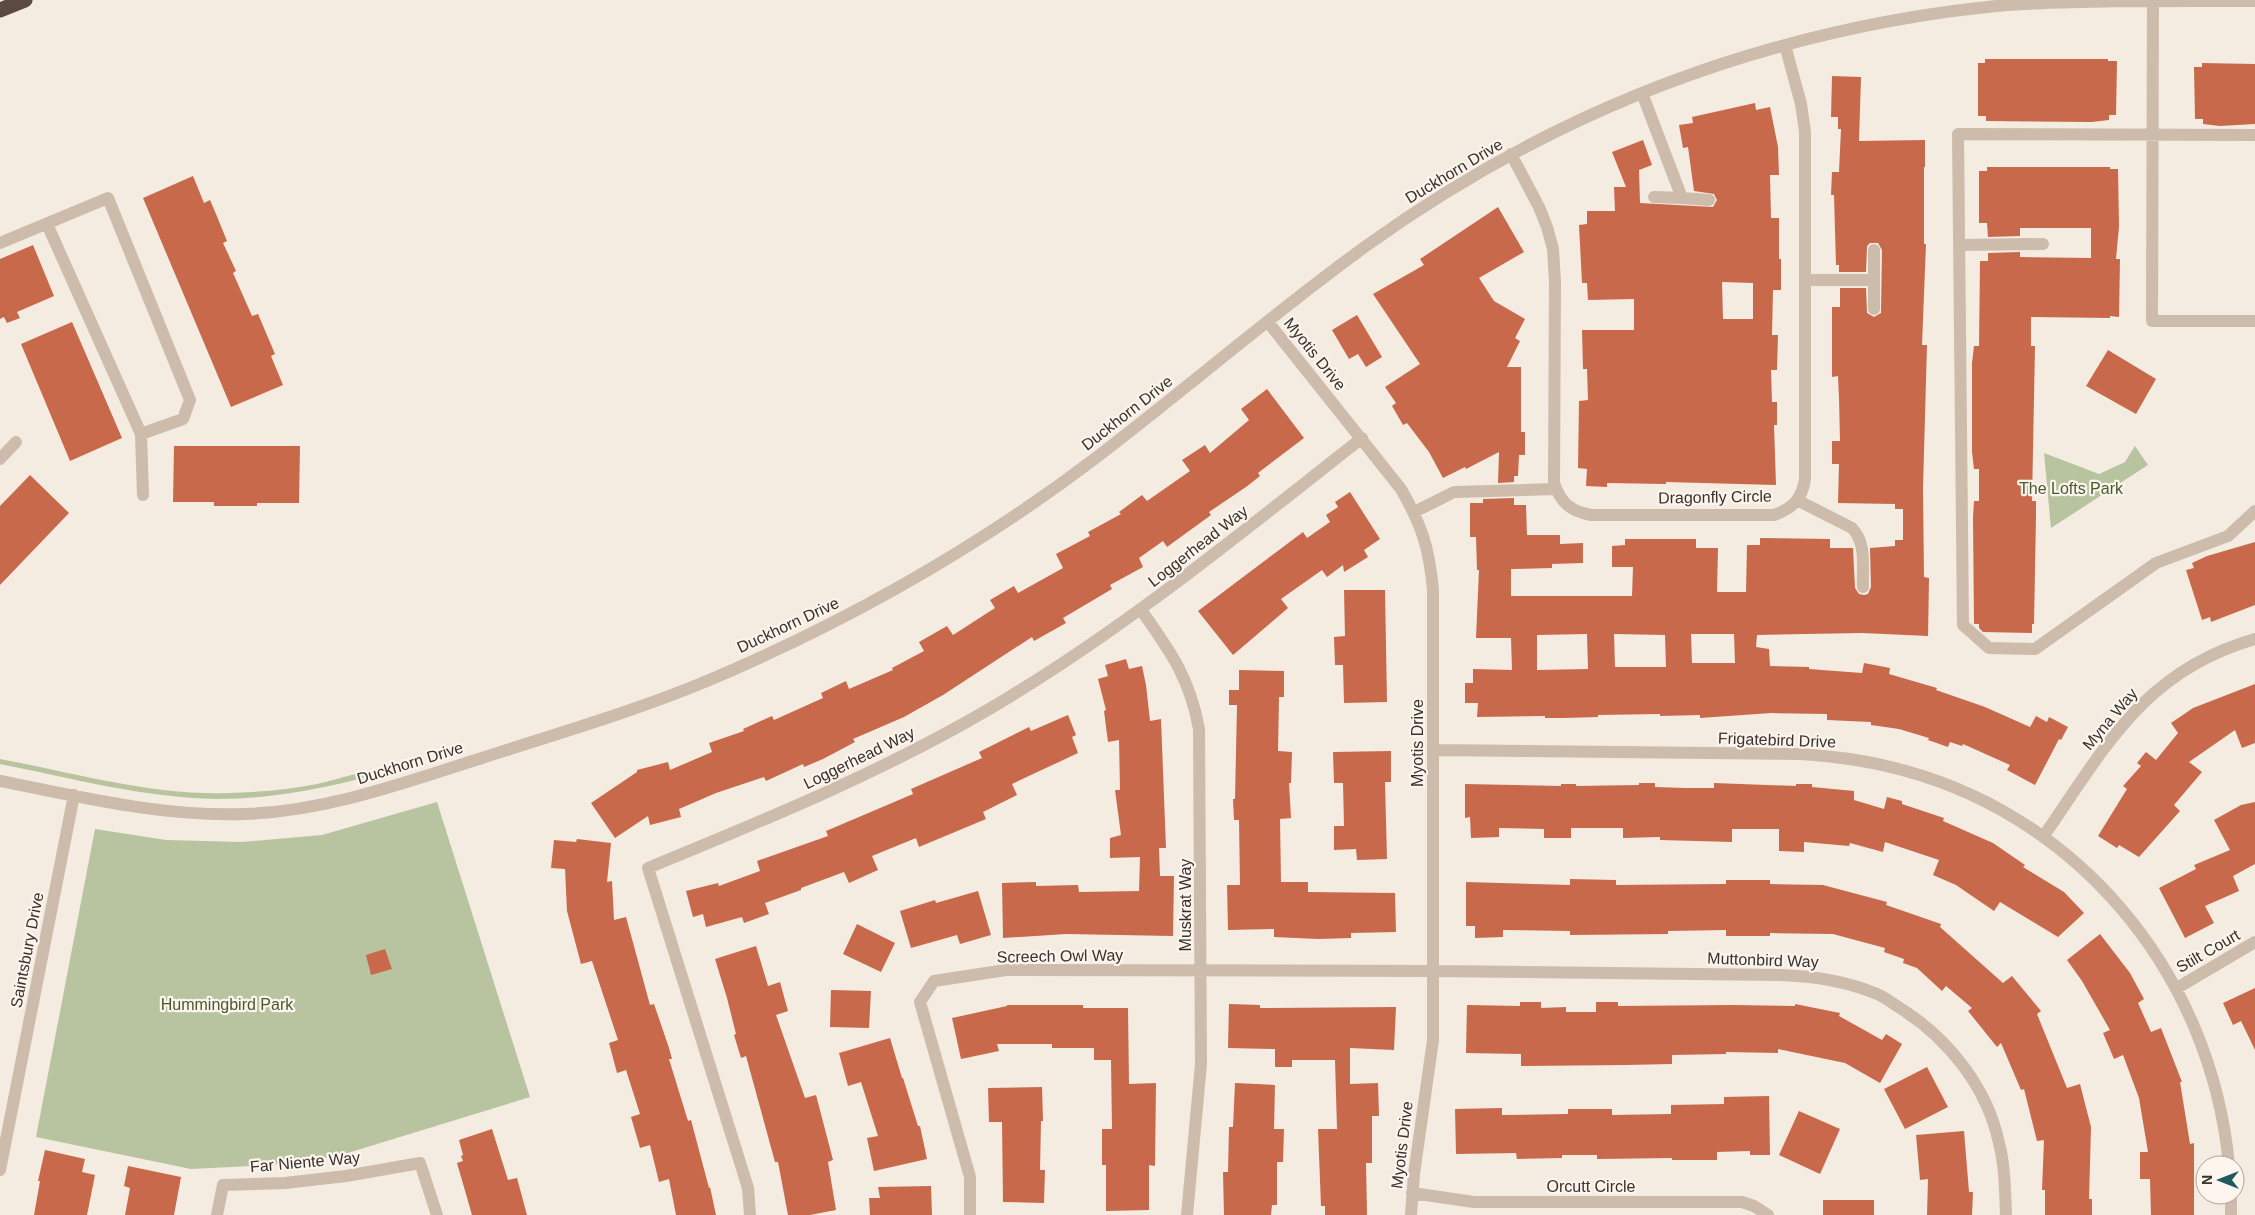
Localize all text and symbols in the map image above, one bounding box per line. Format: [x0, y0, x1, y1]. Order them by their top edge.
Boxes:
street label: Duckhorn Drive [1402, 135, 1506, 207]
street label: Myotis Drive [1281, 314, 1349, 394]
street label: Duckhorn Drive [1078, 372, 1176, 454]
park label: The Lofts Park [2019, 480, 2124, 497]
street label: Dragonfly Circle [1658, 488, 1772, 506]
street label: Loggerhead Way [1145, 502, 1251, 590]
street label: Duckhorn Drive [734, 594, 842, 656]
street label: Myna Way [2079, 685, 2141, 753]
street label: Myotis Drive [1409, 699, 1426, 787]
street label: Loggerhead Way [801, 724, 917, 792]
street label: Frigatebird Drive [1718, 729, 1836, 751]
street label: Duckhorn Drive [355, 739, 465, 787]
street label: Muskrat Way [1177, 859, 1194, 951]
street label: Saintsbury Drive [7, 891, 47, 1009]
street label: Stilt Court [2173, 926, 2243, 976]
street label: Screech Owl Way [997, 946, 1123, 966]
street label: Muttonbird Way [1707, 950, 1819, 970]
park label: Hummingbird Park [161, 996, 294, 1013]
street label: Myotis Drive [1388, 1100, 1416, 1190]
street label: Far Niente Way [249, 1149, 361, 1175]
north arrow [2195, 1155, 2245, 1205]
text: N [2199, 1175, 2215, 1185]
street label: Orcutt Circle [1547, 1178, 1636, 1195]

